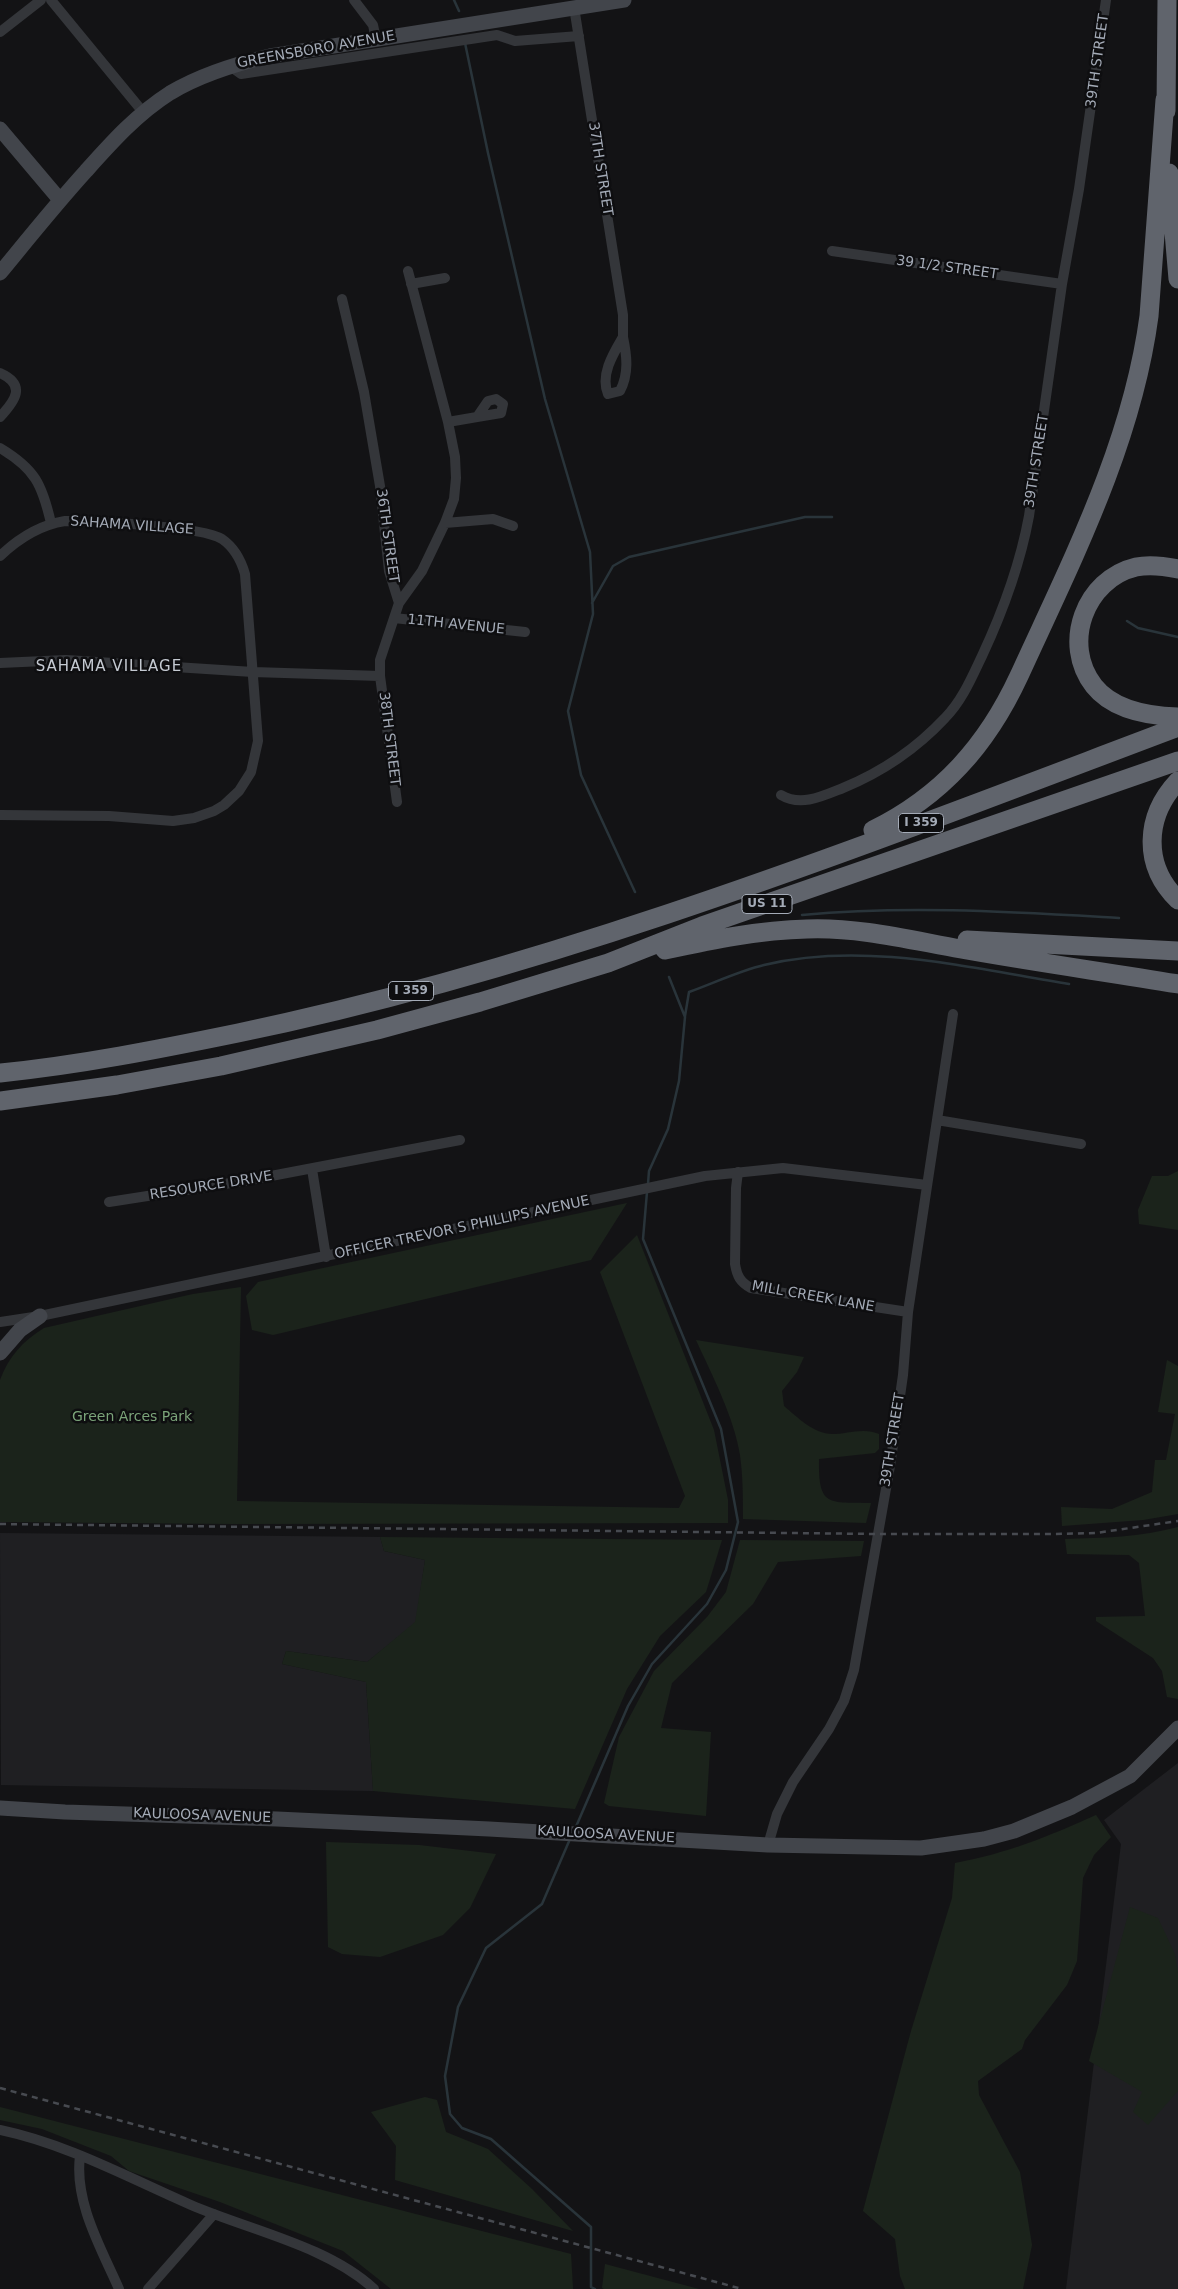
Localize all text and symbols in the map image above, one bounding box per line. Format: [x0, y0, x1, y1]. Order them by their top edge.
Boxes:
street label: 39TH STREET [1083, 13, 1113, 109]
street label: GREENSBORO AVENUE [236, 28, 396, 72]
street label: 37TH STREET [584, 121, 616, 217]
street label: 39 1/2 STREET [895, 253, 999, 283]
street label: 39TH STREET [1021, 413, 1053, 509]
street label: 36TH STREET [372, 488, 402, 584]
street label: SAHAMA VILLAGE [70, 513, 194, 539]
street label: 11TH AVENUE [406, 612, 506, 638]
district label: SAHAMA VILLAGE [34, 658, 184, 676]
street label: 38TH STREET [375, 691, 403, 787]
road number: I 359 [898, 814, 944, 832]
road number: US 11 [742, 894, 792, 914]
road number: I 359 [388, 981, 434, 1000]
street label: RESOURCE DRIVE [149, 1168, 273, 1204]
street label: OFFICER TREVOR S PHILLIPS AVENUE [333, 1193, 591, 1263]
street label: MILL CREEK LANE [750, 1278, 876, 1316]
street label: 39TH STREET [877, 1392, 909, 1488]
park label: Green Arces Park [72, 1409, 192, 1425]
street label: KAULOOSA AVENUE [133, 1805, 271, 1827]
street label: KAULOOSA AVENUE [537, 1823, 675, 1847]

